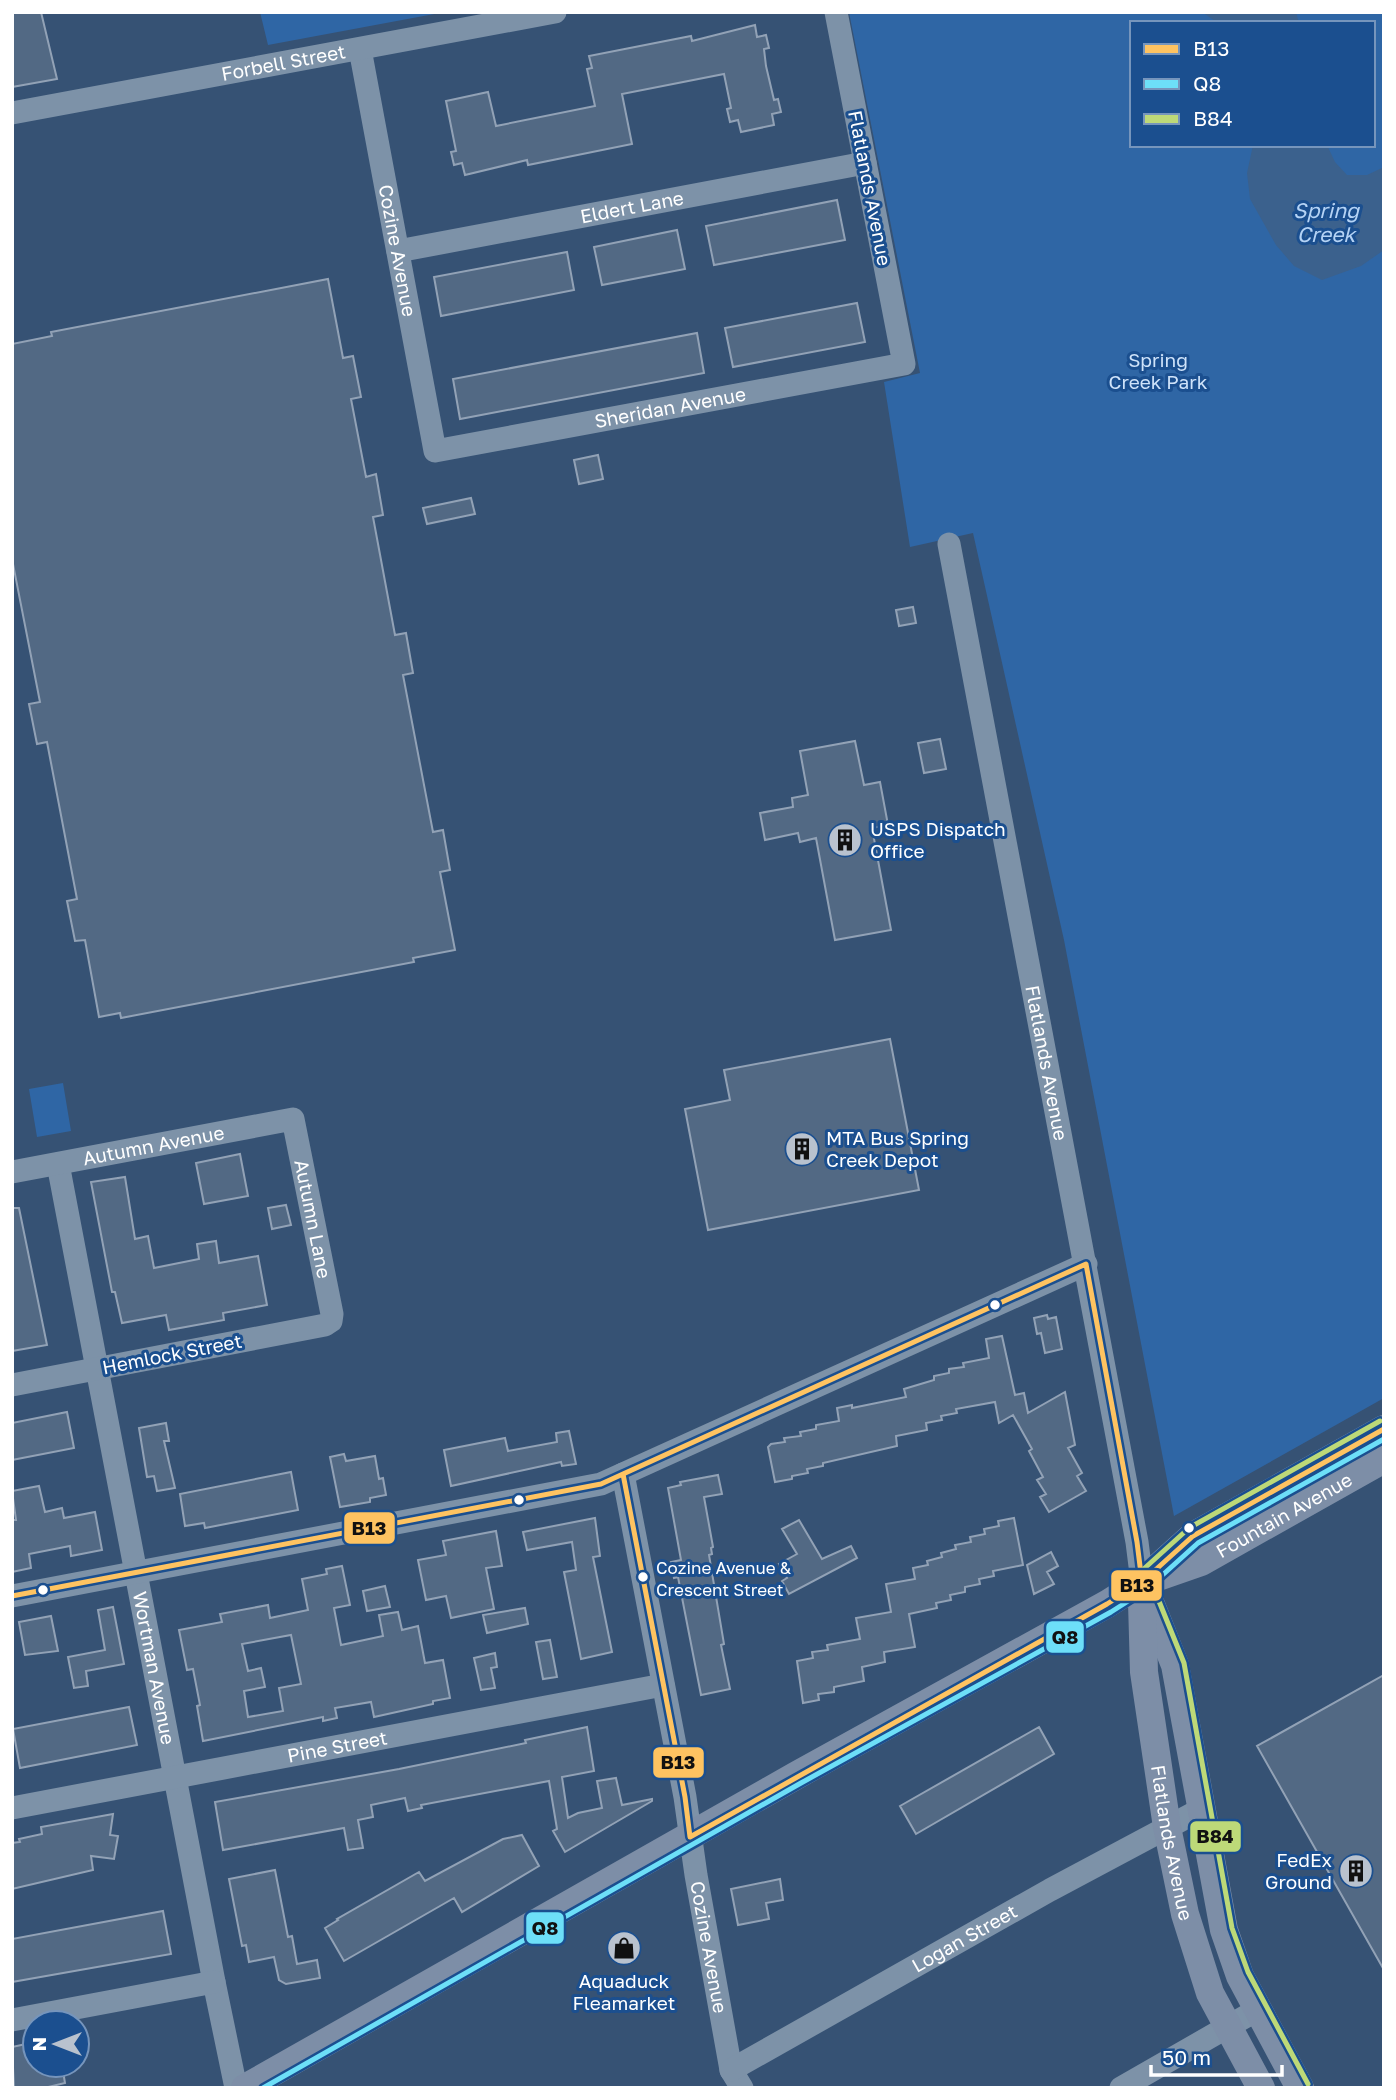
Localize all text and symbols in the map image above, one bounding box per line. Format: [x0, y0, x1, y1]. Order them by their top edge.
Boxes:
legend [1130, 21, 1375, 147]
text: B13 [1193, 35, 1230, 61]
street label: Forbell Street [219, 39, 347, 85]
text: Q8 [1193, 70, 1221, 96]
text: B84 [1193, 105, 1233, 131]
street label: Flatlands Avenue [844, 108, 897, 267]
street label: Cozine Avenue [375, 183, 422, 318]
street label: Eldert Lane [578, 185, 685, 227]
water label: Spring Creek [1293, 197, 1361, 247]
park label: Spring Creek Park [1109, 348, 1208, 393]
street label: Sheridan Avenue [592, 382, 747, 432]
place label: USPS Dispatch Office [870, 817, 1006, 862]
building icon: USPS Dispatch Office [826, 821, 864, 859]
street label: Flatlands Avenue [1021, 983, 1073, 1142]
street label: Autumn Avenue [81, 1120, 226, 1169]
place label: MTA Bus Spring Creek Depot [826, 1126, 969, 1171]
building icon: MTA Bus Spring Creek Depot [783, 1130, 821, 1168]
street label: Autumn Lane [290, 1158, 337, 1280]
unlabelled marker [988, 1298, 1002, 1312]
street label: Hemlock Street [100, 1329, 244, 1378]
street label: Fountain Avenue [1212, 1467, 1356, 1562]
unlabelled marker [512, 1493, 526, 1507]
line badge: B13 [343, 1511, 396, 1545]
text: B13 [352, 1516, 386, 1539]
unlabelled marker [1182, 1521, 1196, 1535]
place label: Cozine Avenue & Crescent Street [656, 1557, 792, 1600]
line badge: B13 [1110, 1569, 1163, 1602]
marker: Cozine Avenue & Crescent Street [636, 1570, 650, 1584]
text: B13 [1120, 1573, 1154, 1596]
unlabelled marker [36, 1583, 50, 1597]
street label: Wortman Avenue [129, 1589, 180, 1746]
line badge: Q8 [1045, 1620, 1085, 1654]
text: Q8 [1052, 1625, 1078, 1648]
street label: Pine Street [285, 1725, 389, 1767]
line badge: B13 [652, 1746, 705, 1779]
text: B13 [661, 1750, 695, 1773]
street label: Flatlands Avenue [1147, 1763, 1198, 1923]
line badge: B84 [1189, 1820, 1242, 1853]
text: B84 [1196, 1824, 1234, 1847]
place label: FedEx Ground [1265, 1848, 1332, 1893]
building icon: FedEx Ground [1337, 1852, 1375, 1890]
street label: Cozine Avenue [686, 1879, 733, 2015]
street label: Logan Street [907, 1899, 1021, 1977]
line badge: Q8 [525, 1911, 565, 1945]
text: Q8 [532, 1916, 558, 1939]
shop icon: Aquaduck Fleamarket [605, 1929, 643, 1967]
place label: Aquaduck Fleamarket [573, 1969, 675, 2014]
north arrow [21, 2009, 91, 2079]
scale bar [1151, 2034, 1282, 2078]
text: N [27, 2037, 50, 2051]
text: 50 m [1162, 2044, 1211, 2070]

